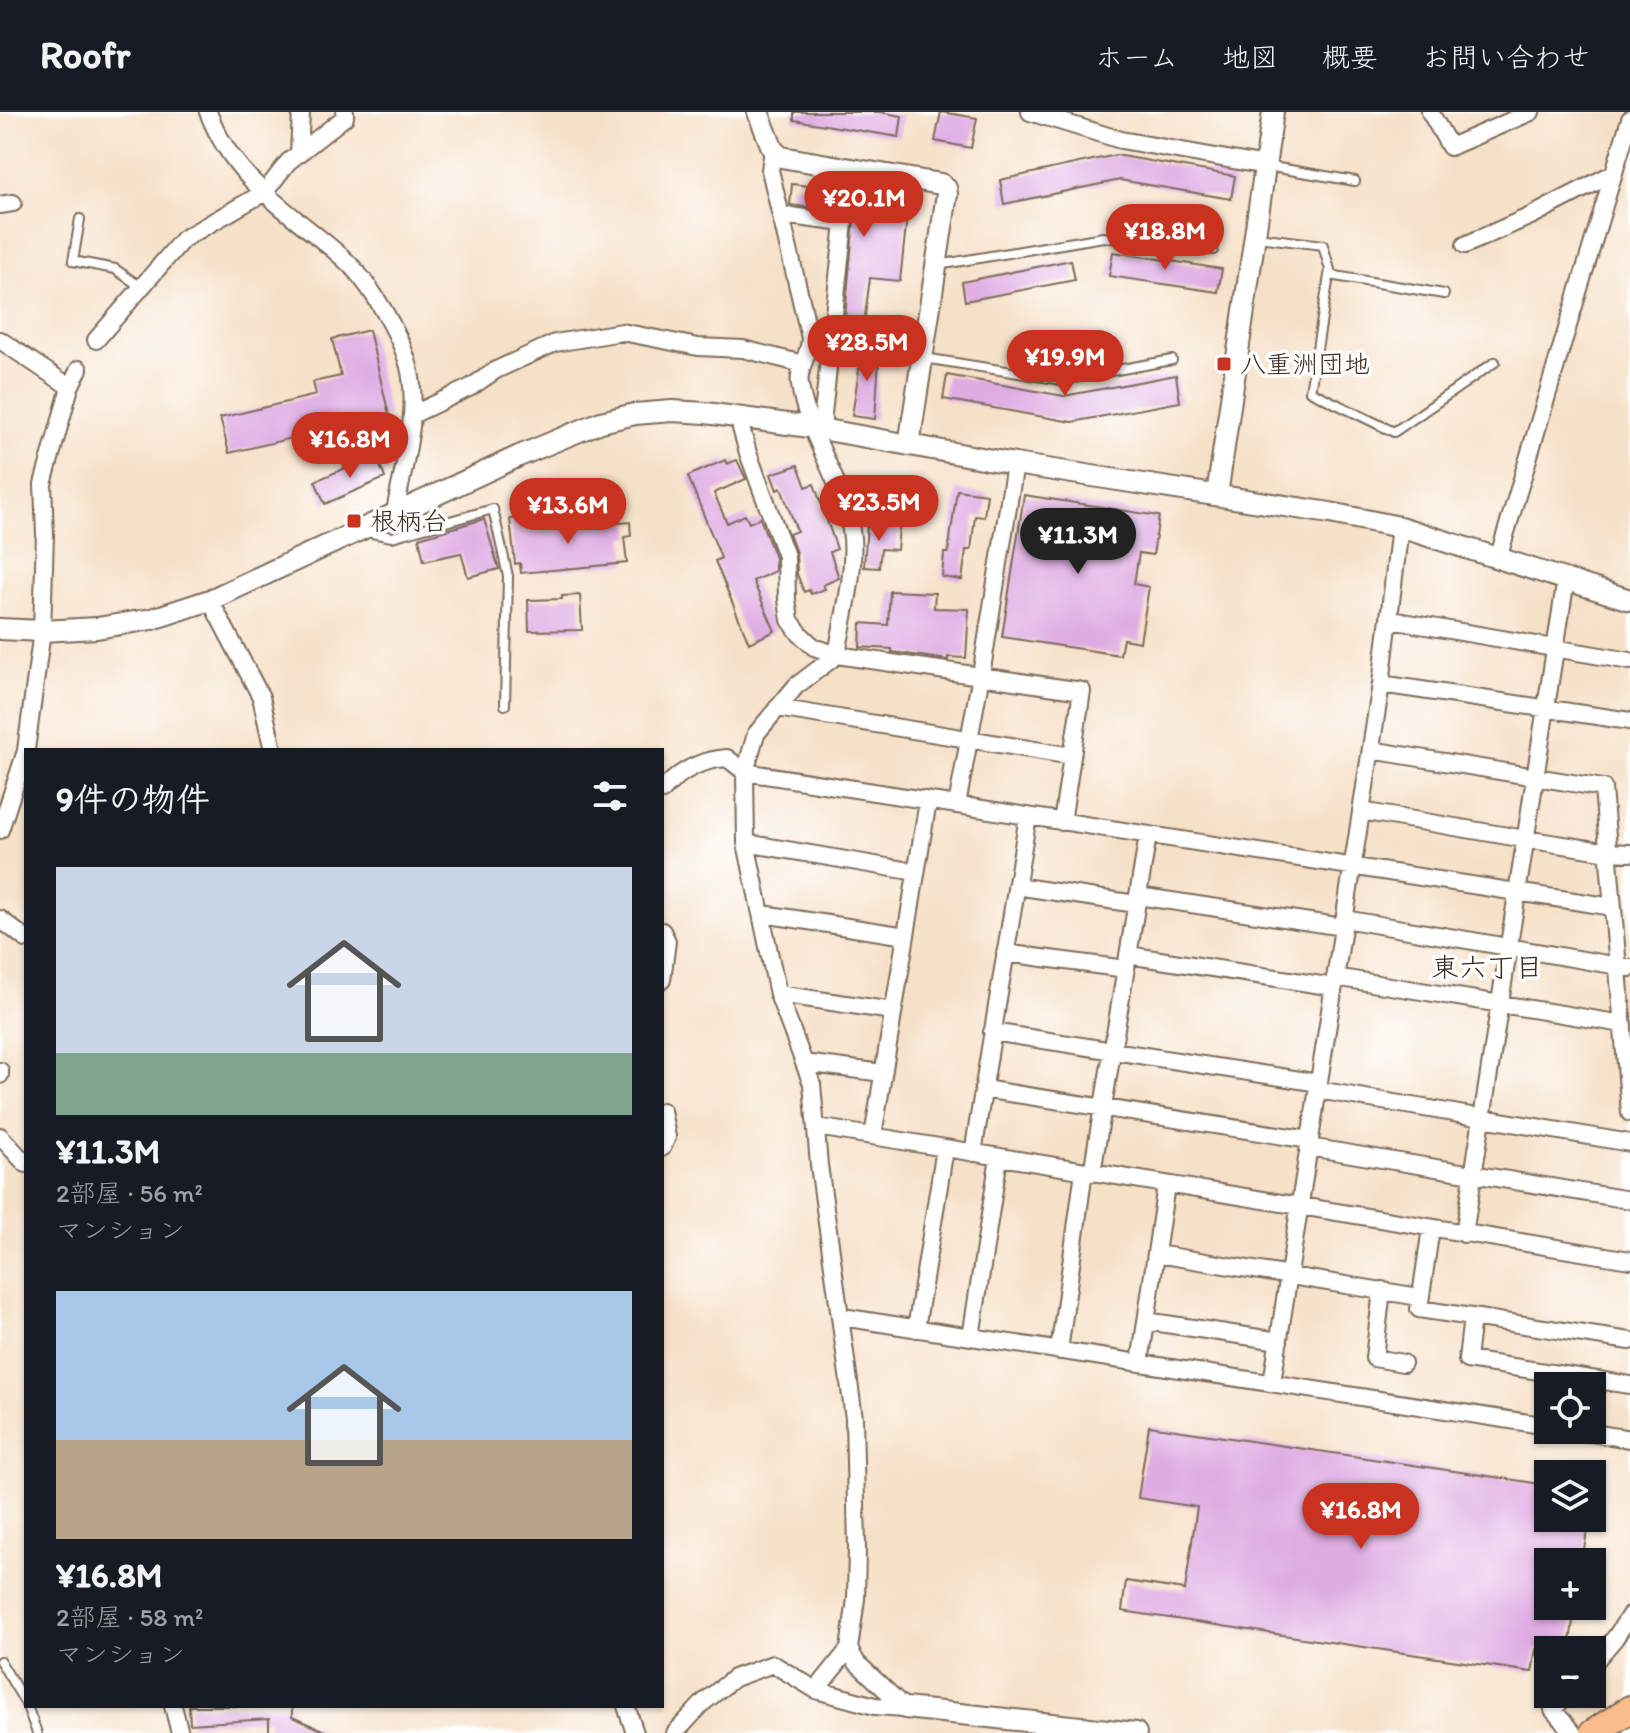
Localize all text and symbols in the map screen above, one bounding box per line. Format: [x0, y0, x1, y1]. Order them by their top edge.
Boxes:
text: Roofr [40, 32, 130, 78]
text: ホーム [1095, 40, 1178, 74]
text: 地図 [1222, 40, 1278, 74]
text: 概要 [1322, 40, 1378, 74]
text: お問い合わせ [1422, 40, 1590, 74]
pin: ¥20.1M [799, 171, 929, 239]
text: ¥20.1M [822, 181, 906, 213]
pin: ¥18.8M [1100, 204, 1230, 272]
text: ¥18.8M [1124, 214, 1206, 246]
pin: ¥28.5M [802, 315, 932, 383]
text: ¥28.5M [826, 325, 908, 357]
pin: ¥19.9M [1000, 330, 1130, 398]
text: ¥19.9M [1025, 340, 1105, 372]
place label: 八重洲団地 [1240, 348, 1370, 380]
marker: 八重洲団地 [1215, 355, 1233, 373]
pin: ¥16.8M [285, 412, 415, 480]
text: ¥16.8M [309, 422, 391, 454]
pin: ¥23.5M [814, 475, 944, 543]
pin: ¥13.6M [503, 478, 633, 546]
text: ¥23.5M [838, 485, 920, 517]
text: ¥13.6M [527, 488, 609, 520]
place label: 根柄台 [370, 505, 448, 537]
pin: ¥11.3M [1013, 508, 1143, 576]
marker: 根柄台 [345, 512, 363, 530]
text: ¥11.3M [1038, 518, 1118, 550]
icon: filters [588, 774, 632, 818]
text: 9件の物件 [56, 779, 210, 820]
icon: home [272, 919, 416, 1063]
district label: 東六丁目 [1431, 950, 1543, 984]
text: ¥11.3M [56, 1131, 160, 1172]
text: 2部屋 · 56 m² [56, 1177, 203, 1209]
text: マンション [56, 1214, 185, 1246]
icon: home [272, 1343, 416, 1487]
map controls [1534, 1372, 1606, 1708]
button: locate [1534, 1372, 1606, 1444]
button: layers [1534, 1460, 1606, 1532]
pin: ¥16.8M [1296, 1483, 1426, 1551]
text: ¥16.8M [1320, 1493, 1402, 1525]
button: + [1534, 1548, 1606, 1620]
text: ¥16.8M [56, 1555, 163, 1596]
text: 2部屋 · 58 m² [56, 1601, 203, 1633]
button: − [1534, 1636, 1606, 1708]
text: マンション [56, 1638, 185, 1670]

